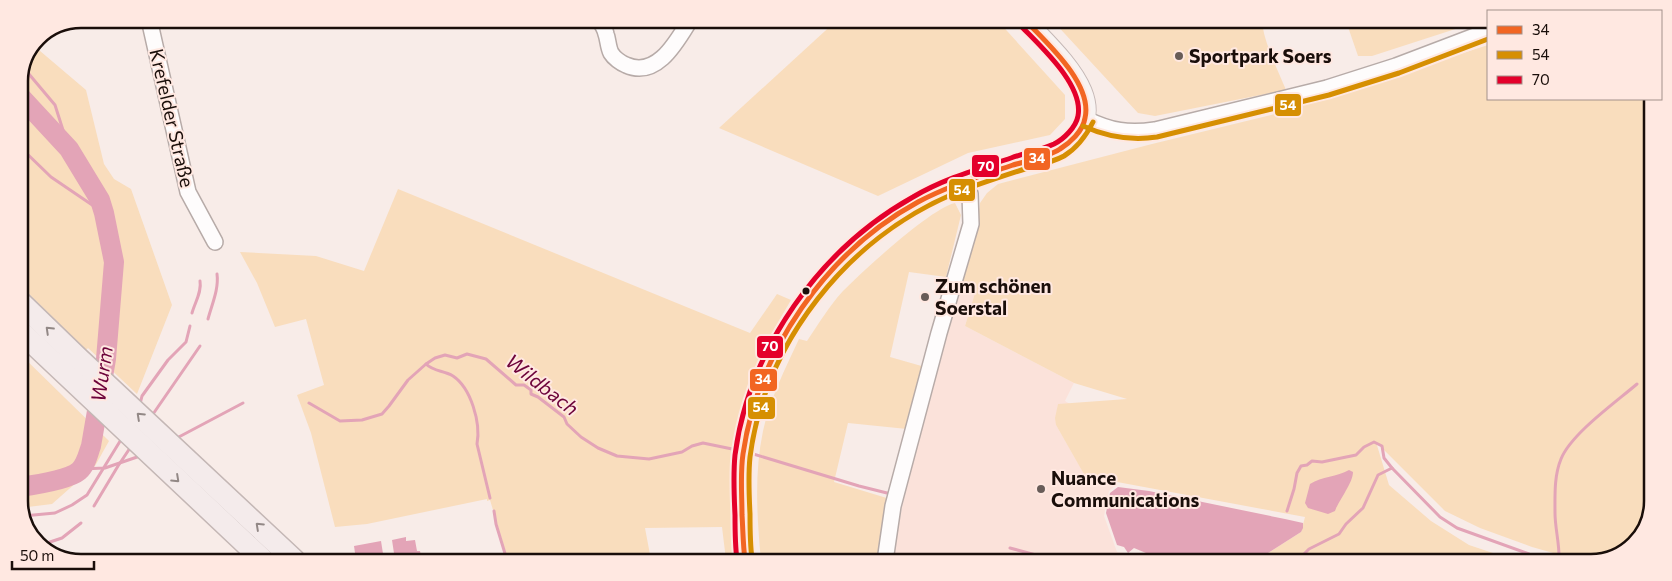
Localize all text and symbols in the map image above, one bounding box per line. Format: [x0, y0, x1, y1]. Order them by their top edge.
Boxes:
legend [1487, 10, 1662, 100]
text: 34 [1532, 20, 1550, 38]
place label: Sportpark Soers [1189, 44, 1332, 67]
text: 54 [1532, 45, 1550, 63]
street label: Krefelder Straße [145, 46, 200, 189]
marker: Sportpark Soers [1173, 50, 1185, 62]
text: 70 [1532, 70, 1550, 88]
line badge: 54 [1274, 93, 1302, 117]
text: 54 [1280, 96, 1297, 113]
line badge: 34 [1023, 147, 1051, 171]
text: 34 [1029, 149, 1046, 166]
line badge: 70 [971, 154, 1000, 178]
text: 70 [978, 157, 994, 174]
line badge: 54 [948, 178, 976, 202]
text: 54 [954, 181, 971, 198]
place label: Zum schönen Soerstal [935, 274, 1052, 319]
unlabelled marker [801, 286, 811, 296]
marker: Zum schönen Soerstal [919, 291, 931, 303]
one-way arrow [45, 326, 54, 335]
line badge: 70 [756, 335, 784, 359]
text: 70 [762, 337, 778, 354]
water label: Wurm [85, 344, 117, 403]
water label: Wildbach [501, 348, 584, 420]
line badge: 34 [749, 368, 778, 392]
text: 34 [755, 370, 772, 387]
line badge: 54 [747, 396, 776, 420]
text: 54 [753, 398, 770, 415]
one-way arrow [136, 413, 145, 422]
place label: Nuance Communications [1051, 466, 1199, 511]
one-way arrow [171, 473, 180, 482]
marker: Nuance Communications [1035, 483, 1047, 495]
one-way arrow [255, 523, 264, 532]
scale bar [12, 538, 95, 570]
text: 50 m [20, 546, 54, 564]

